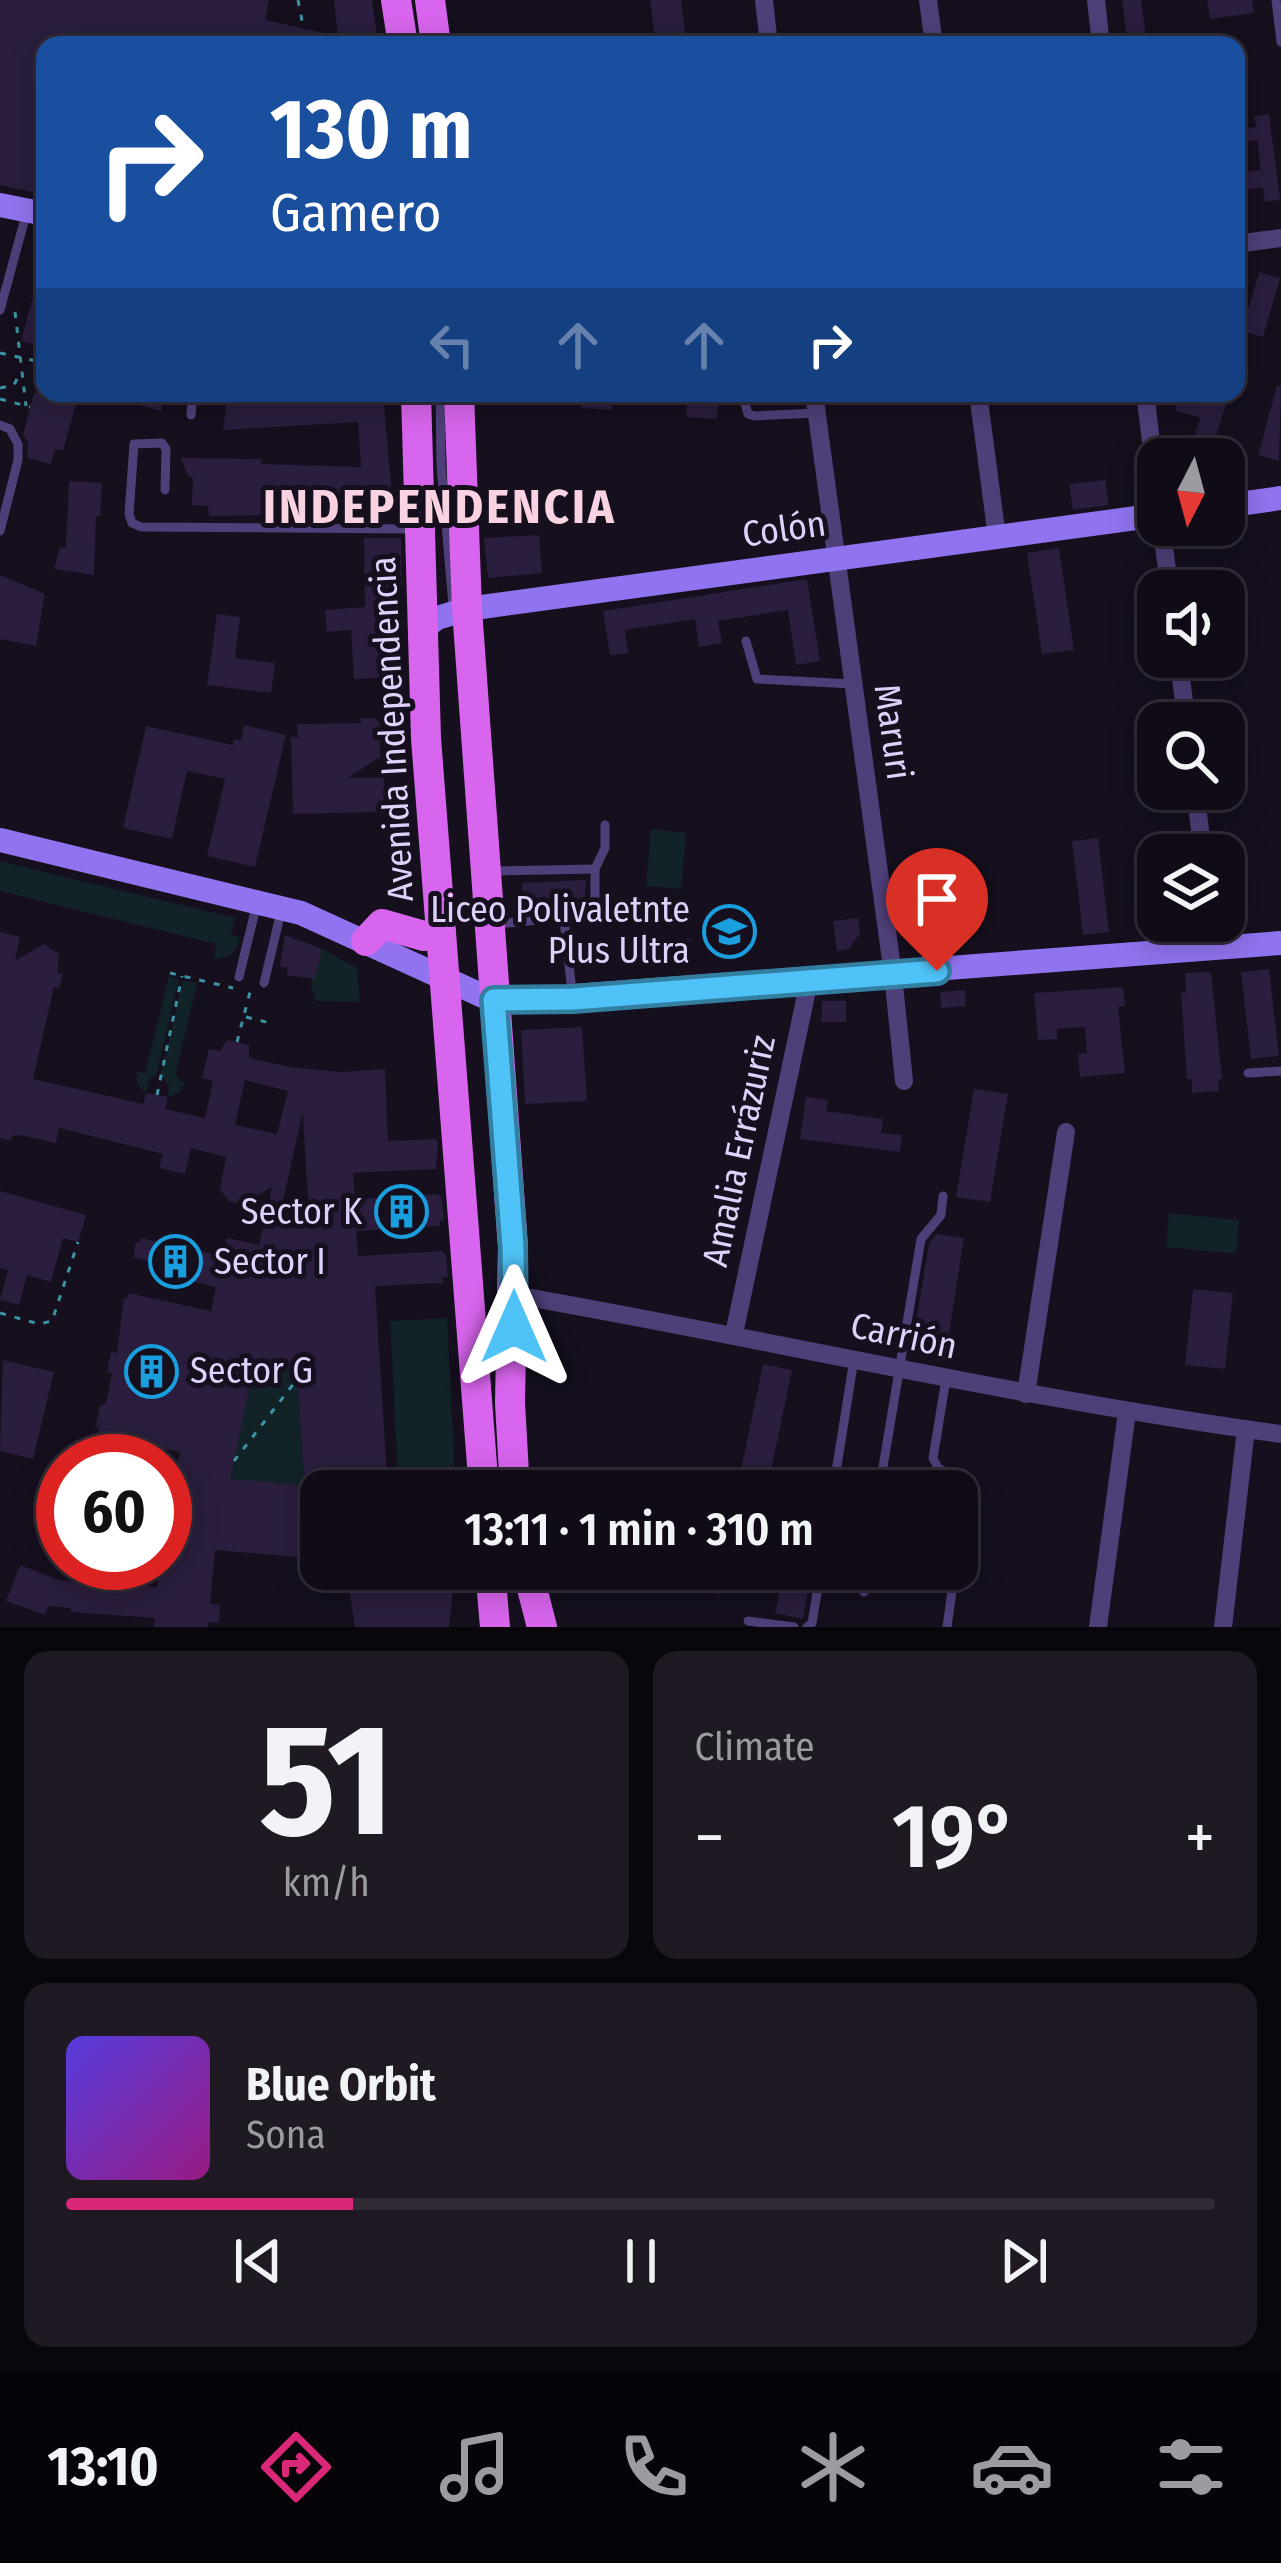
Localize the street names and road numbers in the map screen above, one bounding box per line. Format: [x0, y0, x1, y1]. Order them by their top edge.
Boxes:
street label: Colón [739, 501, 829, 557]
street label: Avenida Independencia [361, 555, 423, 903]
street label: Maruri [865, 681, 921, 783]
street label: Amalia Errázuriz [693, 1031, 785, 1271]
street label: Carrión [847, 1303, 961, 1369]

